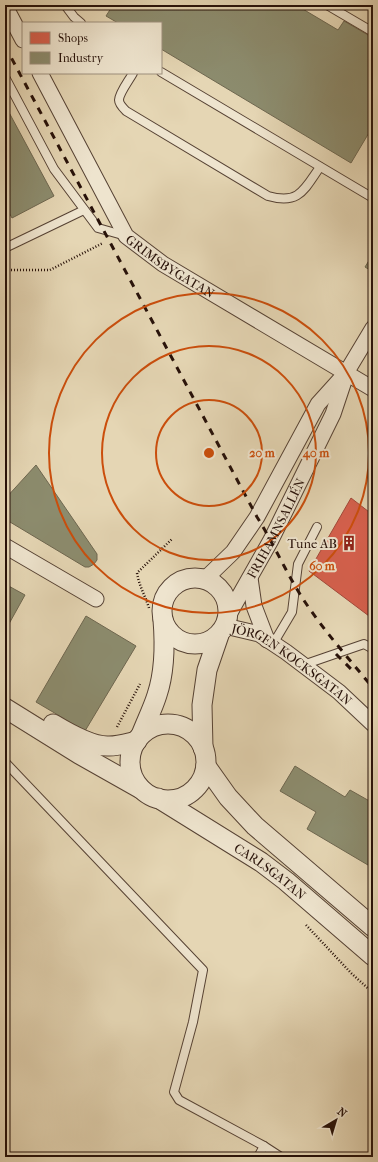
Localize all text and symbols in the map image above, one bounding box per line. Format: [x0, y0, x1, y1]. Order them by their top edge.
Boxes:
legend [22, 22, 162, 74]
text: Shops [58, 31, 88, 45]
text: Industry [58, 51, 104, 65]
street label: GRIMSBYGATAN [123, 231, 218, 301]
centre of rings [202, 446, 216, 460]
text: 20 m [249, 446, 276, 460]
text: 40 m [302, 446, 330, 461]
street label: FRIHAMNSALLÉN [243, 476, 308, 581]
building icon: Tune AB [340, 534, 358, 552]
place label: Tune AB [288, 536, 337, 551]
text: 60 m [309, 559, 336, 573]
street label: JÖRGEN KOCKSGATAN [229, 620, 355, 708]
street label: CARLSGATAN [232, 840, 309, 902]
north arrow [316, 1100, 356, 1140]
text: N [335, 1105, 350, 1121]

